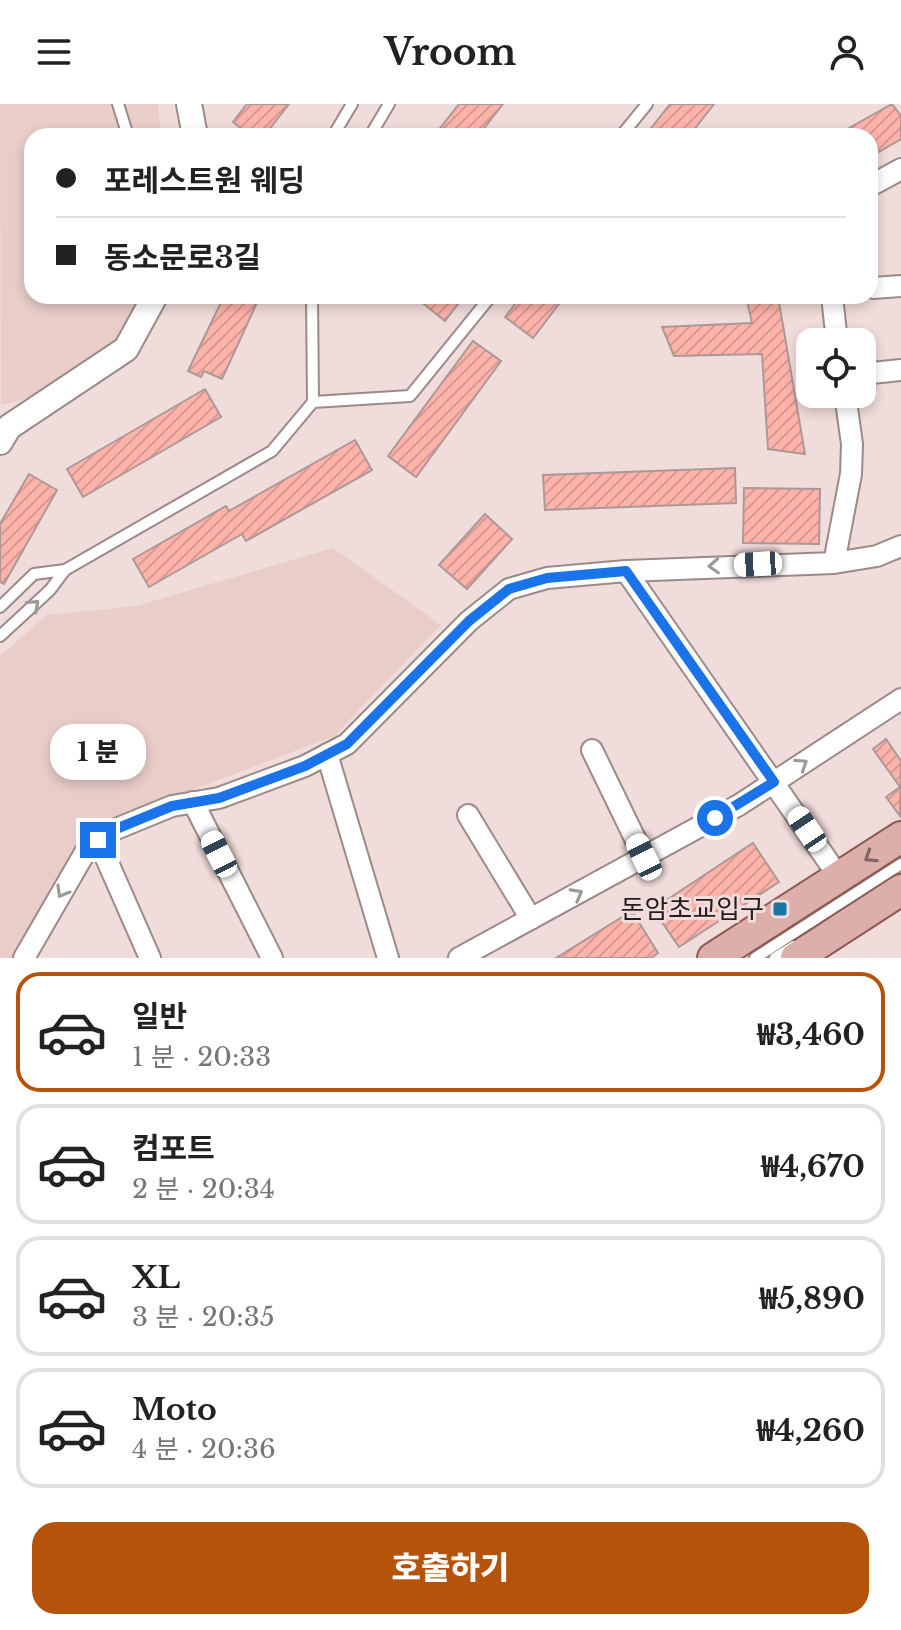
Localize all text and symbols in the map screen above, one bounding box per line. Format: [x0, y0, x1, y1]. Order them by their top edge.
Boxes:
icon: menu [32, 30, 76, 74]
text: Vroom [385, 30, 516, 75]
icon: person [825, 30, 869, 74]
text: 포레스트원 웨딩 [104, 162, 305, 199]
text: 동소문로3길 [104, 239, 261, 276]
map controls [796, 328, 876, 408]
button: locate [796, 328, 876, 408]
car [733, 551, 783, 577]
one-way arrow [707, 558, 720, 575]
one-way arrow [25, 600, 40, 614]
callout: 1 분 [50, 724, 146, 780]
text: 1 분 [77, 736, 119, 768]
one-way arrow [793, 758, 807, 773]
route start [697, 800, 733, 836]
car [784, 802, 830, 856]
route end [80, 822, 116, 858]
car [197, 827, 241, 881]
car [623, 830, 665, 884]
one-way arrow [864, 848, 879, 863]
one-way arrow [56, 884, 72, 898]
one-way arrow [568, 888, 583, 903]
place label: 돈암초교입구 [620, 893, 764, 925]
marker: 돈암초교입구 [771, 900, 789, 918]
icon: car [36, 996, 108, 1068]
text: 일반 [132, 998, 187, 1035]
text: ₩3,460 [757, 1016, 865, 1053]
text: 1 분 · 20:33 [132, 1041, 271, 1073]
icon: car [36, 1128, 108, 1200]
text: 컴포트 [132, 1130, 215, 1167]
text: ₩4,670 [761, 1148, 865, 1185]
text: 2 분 · 20:34 [132, 1173, 275, 1205]
text: XL [132, 1259, 180, 1296]
icon: car [36, 1260, 108, 1332]
text: ₩5,890 [759, 1280, 865, 1317]
text: 3 분 · 20:35 [132, 1301, 275, 1333]
text: Moto [132, 1391, 217, 1428]
icon: car [36, 1392, 108, 1464]
text: ₩4,260 [757, 1412, 865, 1449]
text: 4 분 · 20:36 [132, 1433, 276, 1465]
button: 호출하기 [32, 1522, 869, 1614]

